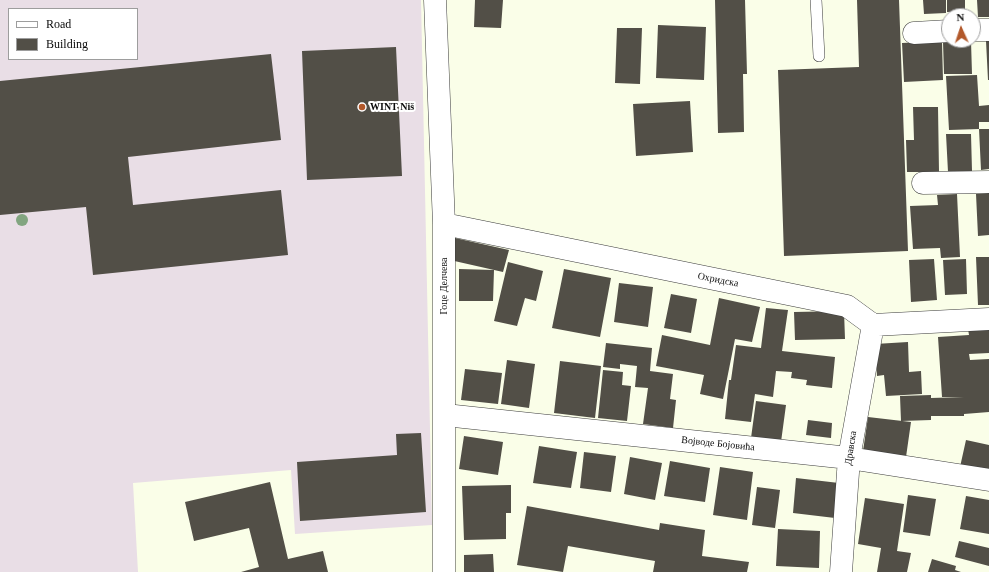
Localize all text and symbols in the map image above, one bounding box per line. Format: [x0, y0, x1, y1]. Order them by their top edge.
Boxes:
legend [8, 8, 138, 60]
north arrow [941, 8, 981, 48]
text: N [956, 11, 965, 23]
text: Road [46, 17, 71, 31]
text: Building [46, 37, 88, 51]
place label: WINT Niš [370, 101, 414, 113]
marker: WINT Niš [357, 102, 367, 112]
street label: Гоце Делчева [438, 257, 450, 315]
street label: Охридска [697, 270, 739, 290]
street label: Дравска [842, 430, 860, 466]
street label: Војводе Бојовића [681, 434, 755, 454]

